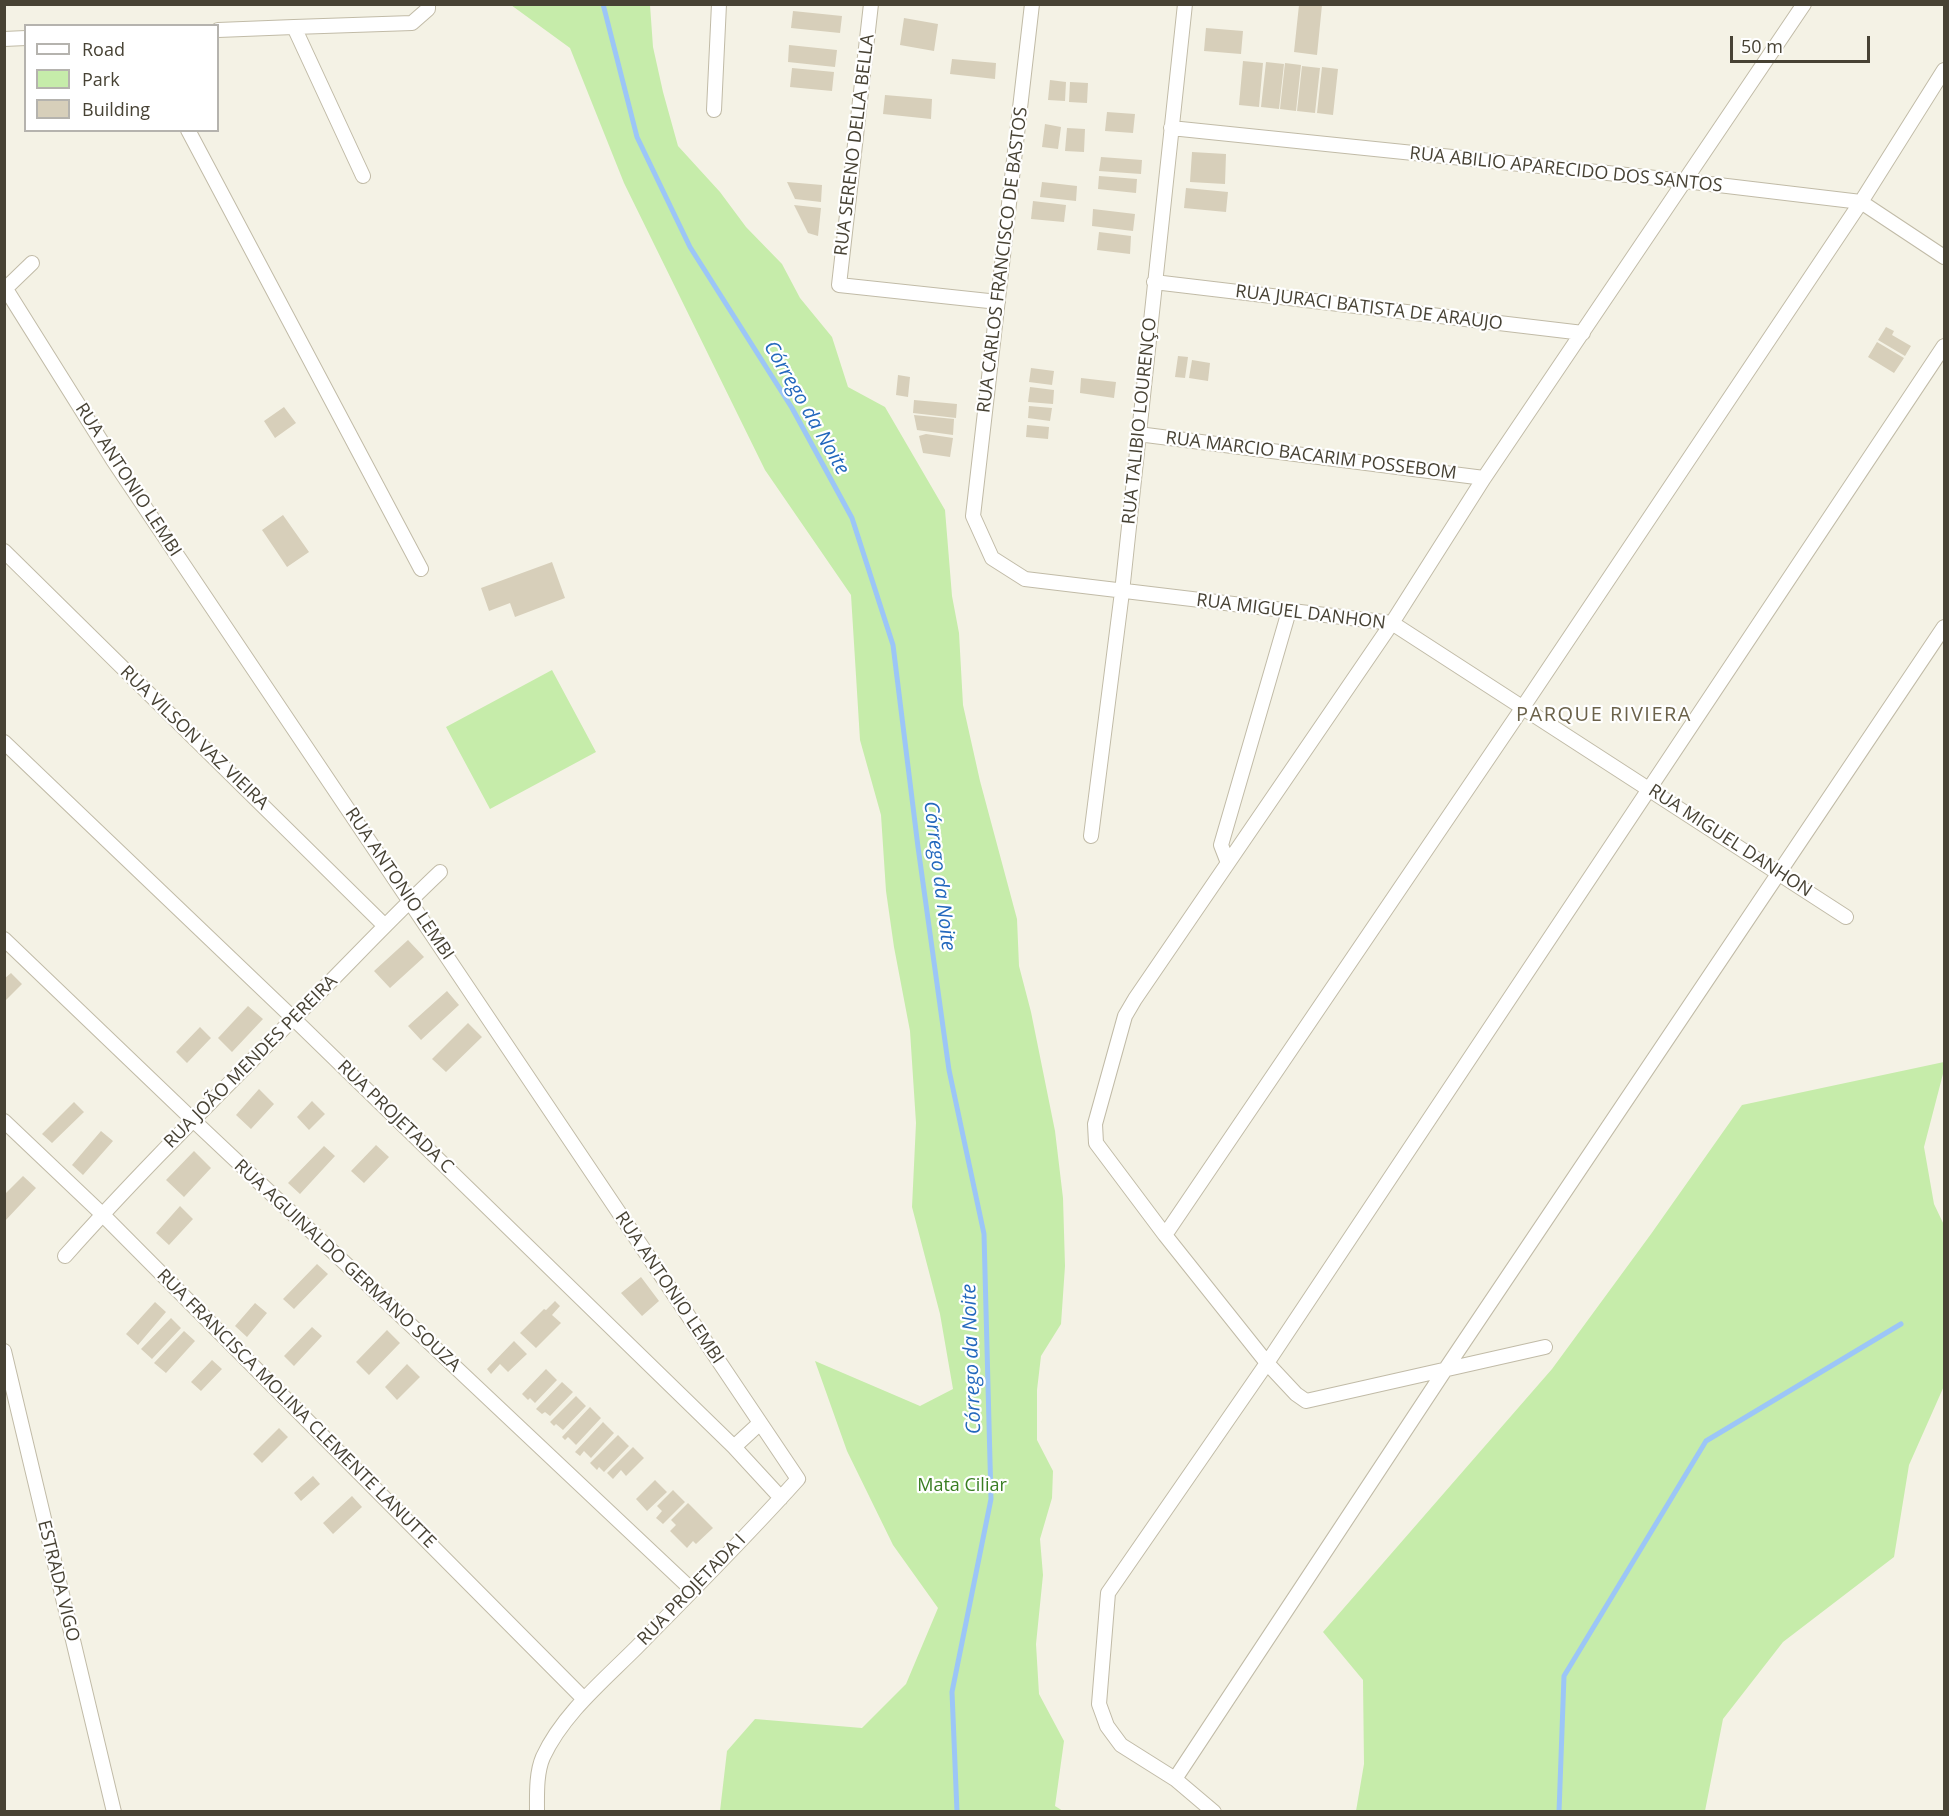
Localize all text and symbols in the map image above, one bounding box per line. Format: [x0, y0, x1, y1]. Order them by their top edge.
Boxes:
legend [24, 24, 219, 132]
scale bar [1733, 24, 1872, 62]
street label: RUA SERENO DELLA BELLA [831, 33, 879, 257]
text: 50 m [1741, 34, 1783, 58]
text: Road [82, 37, 125, 61]
text: Park [82, 67, 120, 91]
text: Building [82, 97, 150, 121]
street label: RUA CARLOS FRANCISCO DE BASTOS [974, 106, 1032, 414]
street label: RUA ABILIO APARECIDO DOS SANTOS [1409, 143, 1723, 197]
street label: RUA JURACI BATISTA DE ARAUJO [1234, 281, 1504, 335]
street label: RUA TALIBIO LOURENÇO [1118, 317, 1162, 525]
water label: Córrego da Noite [758, 337, 854, 479]
street label: RUA ANTONIO LEMBI [70, 399, 186, 561]
street label: RUA MARCIO BACARIM POSSEBOM [1164, 427, 1458, 485]
street label: RUA MIGUEL DANHON [1195, 590, 1387, 634]
street label: RUA VILSON VAZ VIEIRA [115, 661, 273, 815]
district label: PARQUE RIVIERA [1516, 703, 1692, 727]
street label: RUA MIGUEL DANHON [1644, 780, 1816, 902]
water label: Córrego da Noite [918, 800, 960, 952]
street label: RUA ANTONIO LEMBI [340, 804, 458, 964]
street label: RUA JOÃO MENDES PEREIRA [160, 971, 342, 1153]
street label: RUA PROJETADA C [333, 1056, 457, 1178]
street label: RUA AGUINALDO GERMANO SOUZA [229, 1155, 465, 1377]
street label: RUA ANTONIO LEMBI [610, 1208, 728, 1368]
street label: RUA FRANCISCA MOLINA CLEMENTE LANUTTE [152, 1265, 440, 1553]
water label: Córrego da Noite [957, 1283, 987, 1435]
park label: Mata Ciliar [917, 1475, 1007, 1497]
street label: ESTRADA VIGO [32, 1518, 84, 1644]
street label: RUA PROJETADA I [633, 1530, 751, 1650]

